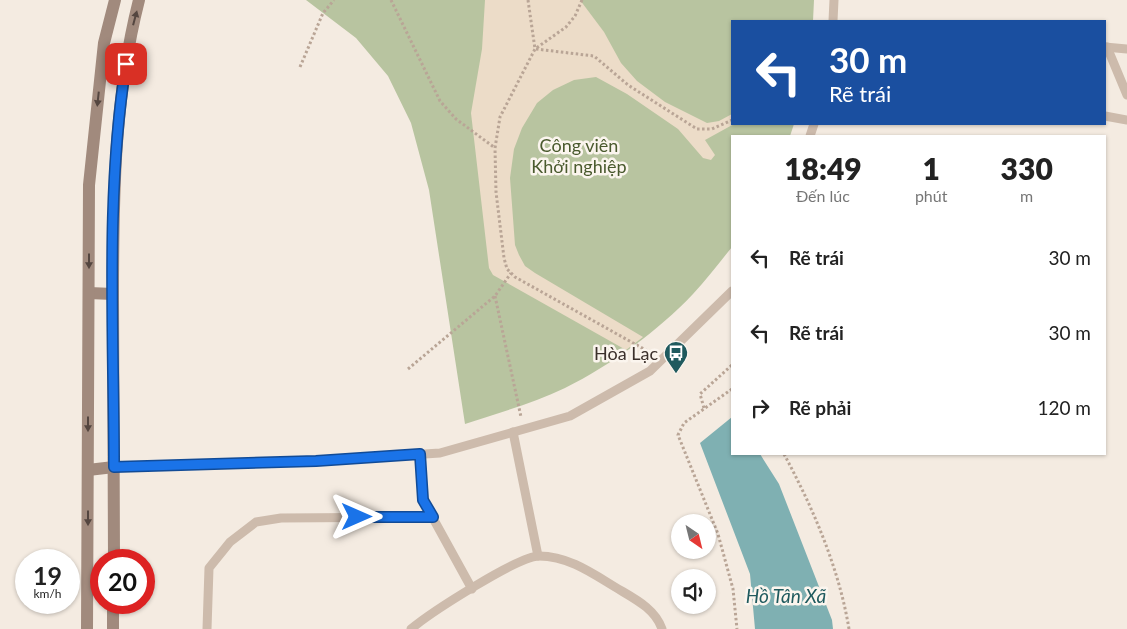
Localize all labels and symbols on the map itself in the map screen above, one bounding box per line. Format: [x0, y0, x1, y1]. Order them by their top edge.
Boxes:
one-way arrow [131, 10, 139, 25]
pin [105, 43, 147, 85]
one-way arrow [94, 92, 102, 108]
park label: Công viên Khởi nghiệp [531, 134, 627, 177]
one-way arrow [85, 254, 93, 270]
bus stop icon: Hòa Lạc [663, 340, 689, 374]
place label: Hòa Lạc [594, 342, 658, 364]
one-way arrow [84, 416, 92, 432]
position arrow [330, 490, 382, 542]
one-way arrow [84, 511, 92, 527]
north arrow [671, 514, 716, 559]
speed limit sign: 20 [90, 549, 155, 614]
water label: Hồ Tân Xã [746, 584, 826, 607]

